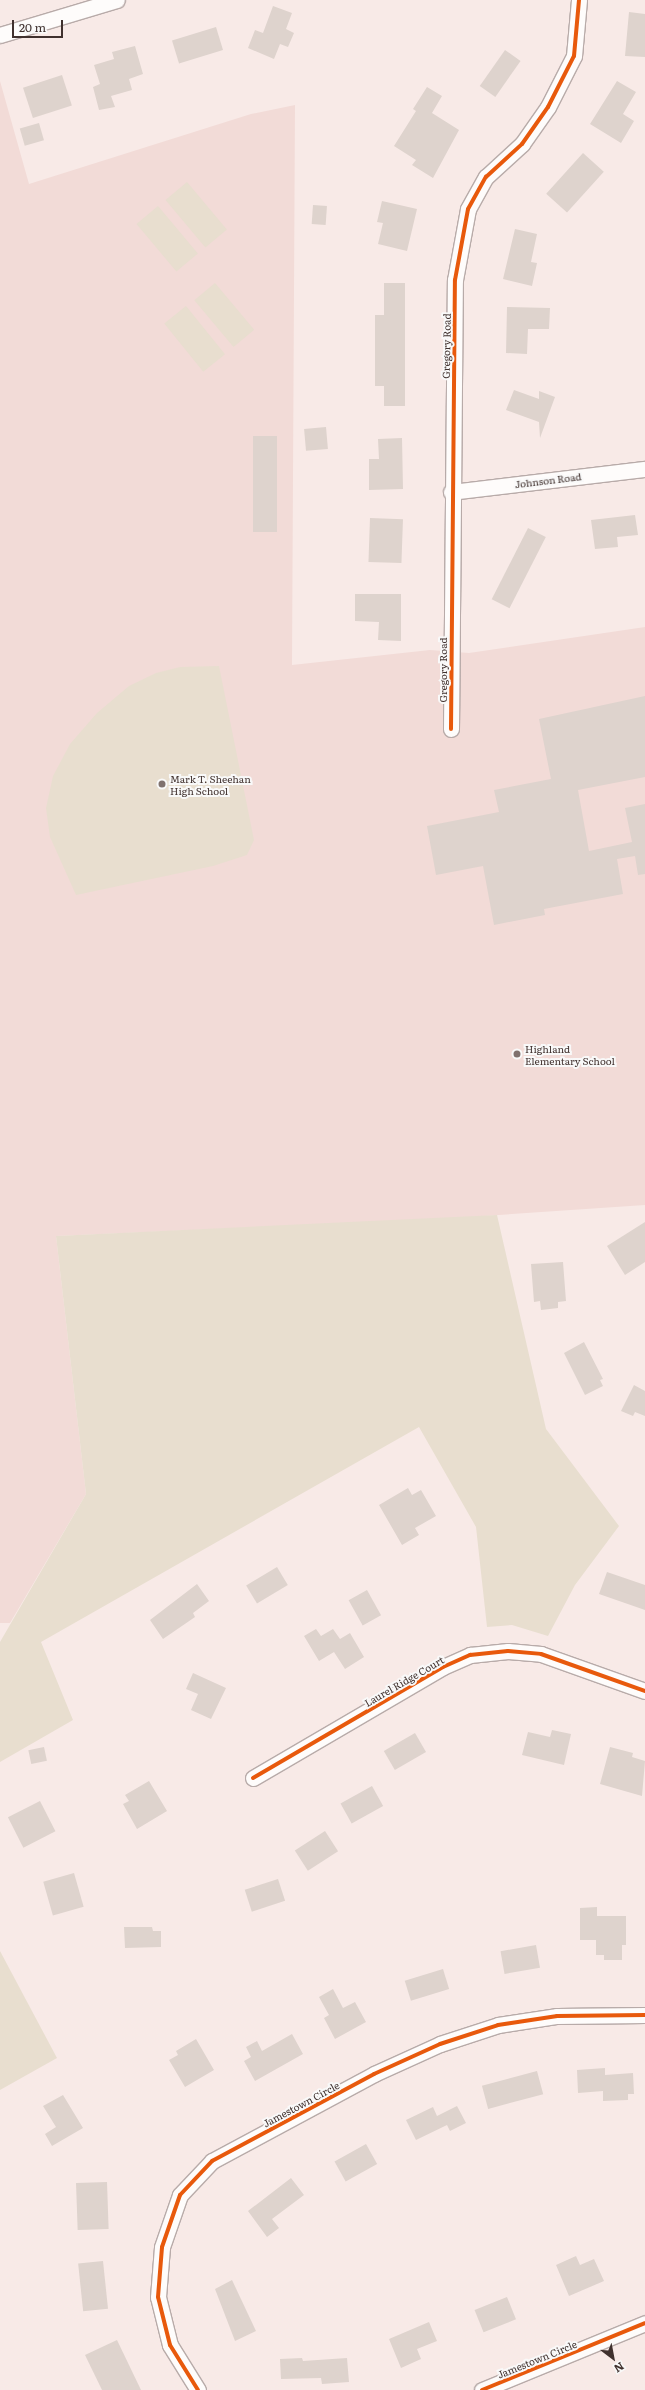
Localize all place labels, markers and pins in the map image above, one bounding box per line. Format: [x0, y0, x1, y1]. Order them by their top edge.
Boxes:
place label: Mark T. Sheehan High School [170, 772, 251, 796]
marker: Mark T. Sheehan High School [157, 779, 167, 789]
place label: Highland Elementary School [525, 1042, 615, 1066]
marker: Highland Elementary School [512, 1049, 522, 1059]

